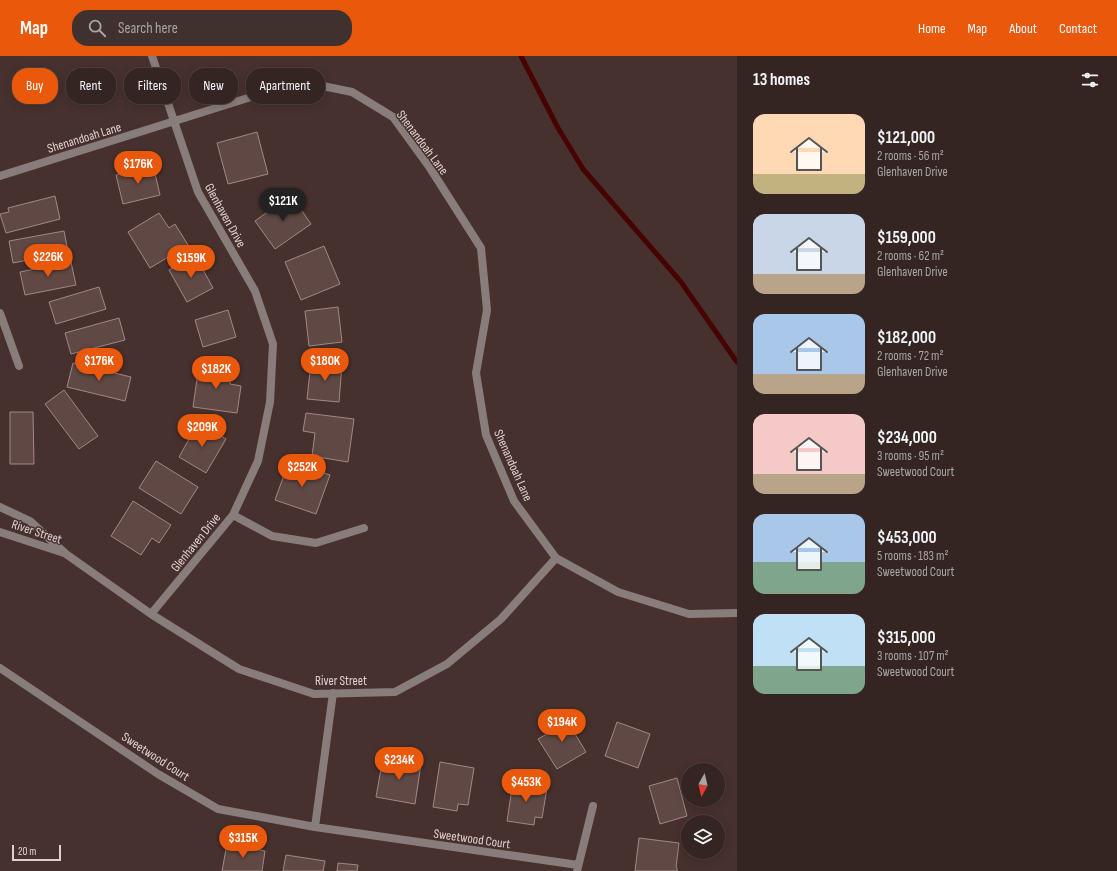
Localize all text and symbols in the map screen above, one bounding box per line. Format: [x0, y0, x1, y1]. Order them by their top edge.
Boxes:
search box [72, 10, 352, 46]
text: Map [20, 17, 48, 40]
icon: search [86, 17, 108, 39]
text: Search here [118, 19, 178, 38]
text: Home [918, 20, 946, 37]
text: Map [968, 20, 987, 37]
text: About [1009, 20, 1037, 37]
text: Contact [1059, 20, 1097, 37]
chip: Buy [12, 68, 58, 104]
chip: Rent [66, 68, 116, 104]
chip: Filters [124, 68, 181, 104]
chip: New [189, 68, 238, 104]
chip: Apartment [246, 68, 325, 104]
icon: filters [1079, 69, 1101, 91]
text: 13 homes [753, 70, 810, 90]
street label: Shenandoah Lane [393, 107, 452, 178]
street label: Shenandoah Lane [45, 119, 123, 157]
text: $121,000 [877, 128, 935, 148]
icon: home [785, 130, 833, 178]
text: 2 rooms · 56 m² [877, 148, 944, 164]
pin: $176K [110, 151, 166, 185]
text: $176K [123, 156, 153, 172]
text: Glenhaven Drive [877, 164, 948, 180]
street label: Glenhaven Drive [201, 181, 249, 250]
pin: $121K [255, 188, 311, 222]
text: $121K [268, 193, 298, 209]
text: $159,000 [877, 228, 936, 248]
icon: home [785, 230, 833, 278]
pin: $226K [20, 244, 76, 278]
pin: $159K [163, 245, 219, 279]
text: 2 rooms · 62 m² [877, 248, 944, 264]
text: $226K [33, 249, 63, 265]
text: $159K [176, 250, 206, 266]
text: Glenhaven Drive [877, 264, 948, 280]
text: $182,000 [877, 328, 936, 348]
icon: home [785, 330, 833, 378]
pin: $176K [71, 348, 127, 382]
pin: $180K [297, 348, 353, 382]
text: 2 rooms · 72 m² [877, 348, 943, 364]
text: $176K [84, 353, 114, 369]
text: $180K [310, 353, 340, 369]
pin: $182K [188, 356, 244, 390]
text: $182K [201, 361, 231, 377]
text: Glenhaven Drive [877, 364, 948, 380]
pin: $209K [174, 414, 230, 448]
text: $209K [186, 419, 218, 435]
street label: Shenandoah Lane [490, 427, 536, 504]
text: $234,000 [877, 428, 937, 448]
icon: home [785, 430, 833, 478]
text: 3 rooms · 95 m² [877, 448, 944, 464]
pin: $252K [274, 454, 330, 488]
text: $252K [287, 459, 317, 475]
text: Sweetwood Court [877, 464, 955, 480]
street label: Glenhaven Drive [167, 510, 224, 575]
street label: River Street [10, 516, 64, 548]
text: $453,000 [877, 528, 937, 548]
icon: home [785, 530, 833, 578]
text: 5 rooms · 183 m² [877, 548, 948, 564]
text: Sweetwood Court [877, 564, 955, 580]
text: $315,000 [877, 628, 936, 648]
icon: home [785, 630, 833, 678]
text: 3 rooms · 107 m² [877, 648, 949, 664]
text: Sweetwood Court [877, 664, 955, 680]
street label: River Street [315, 673, 367, 689]
pin: $194K [534, 709, 590, 743]
text: $194K [547, 714, 577, 730]
street label: Sweetwood Court [119, 729, 192, 785]
pin: $234K [371, 747, 427, 781]
text: $234K [384, 752, 414, 768]
north arrow [681, 763, 725, 807]
map controls [681, 763, 725, 859]
pin: $453K [498, 769, 554, 803]
text: $453K [511, 774, 541, 790]
button: layers [681, 815, 725, 859]
pin: $315K [215, 825, 271, 859]
street label: Sweetwood Court [432, 826, 511, 852]
text: $315K [228, 830, 258, 846]
scale bar [12, 843, 61, 862]
text: 20 m [18, 845, 36, 858]

